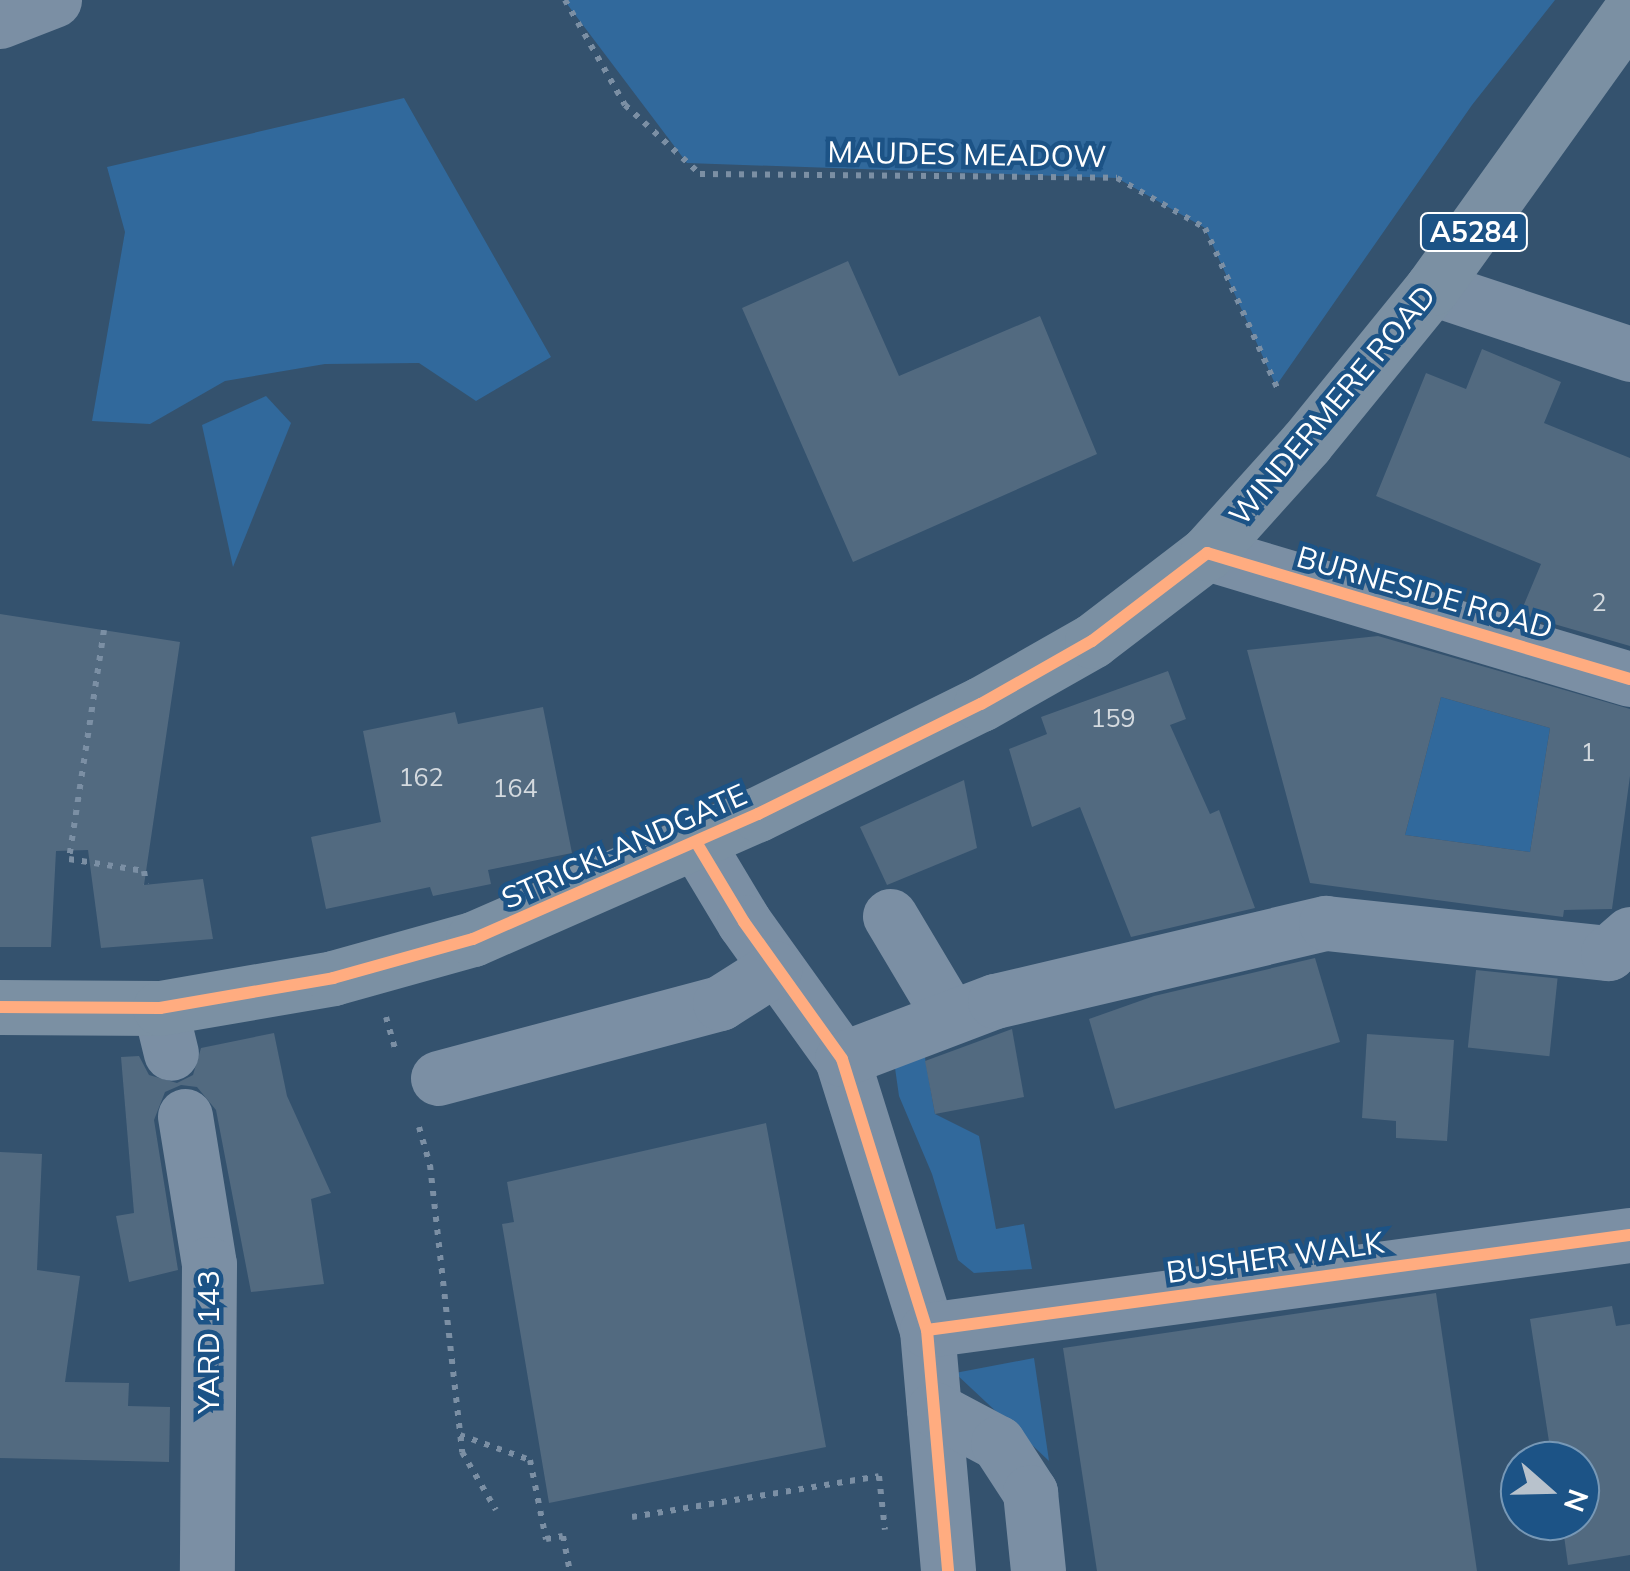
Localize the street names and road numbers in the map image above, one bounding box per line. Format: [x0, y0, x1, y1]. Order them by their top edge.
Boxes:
street label: MAUDES MEADOW [827, 134, 1107, 174]
road number: A5284 [1419, 209, 1529, 255]
street label: WINDERMERE ROAD [1221, 278, 1443, 532]
street label: BURNESIDE ROAD [1293, 538, 1557, 646]
street label: STRICKLANDGATE [496, 776, 752, 916]
street label: BUSHER WALK [1164, 1224, 1386, 1290]
street label: YARD 143 [190, 1270, 226, 1414]

